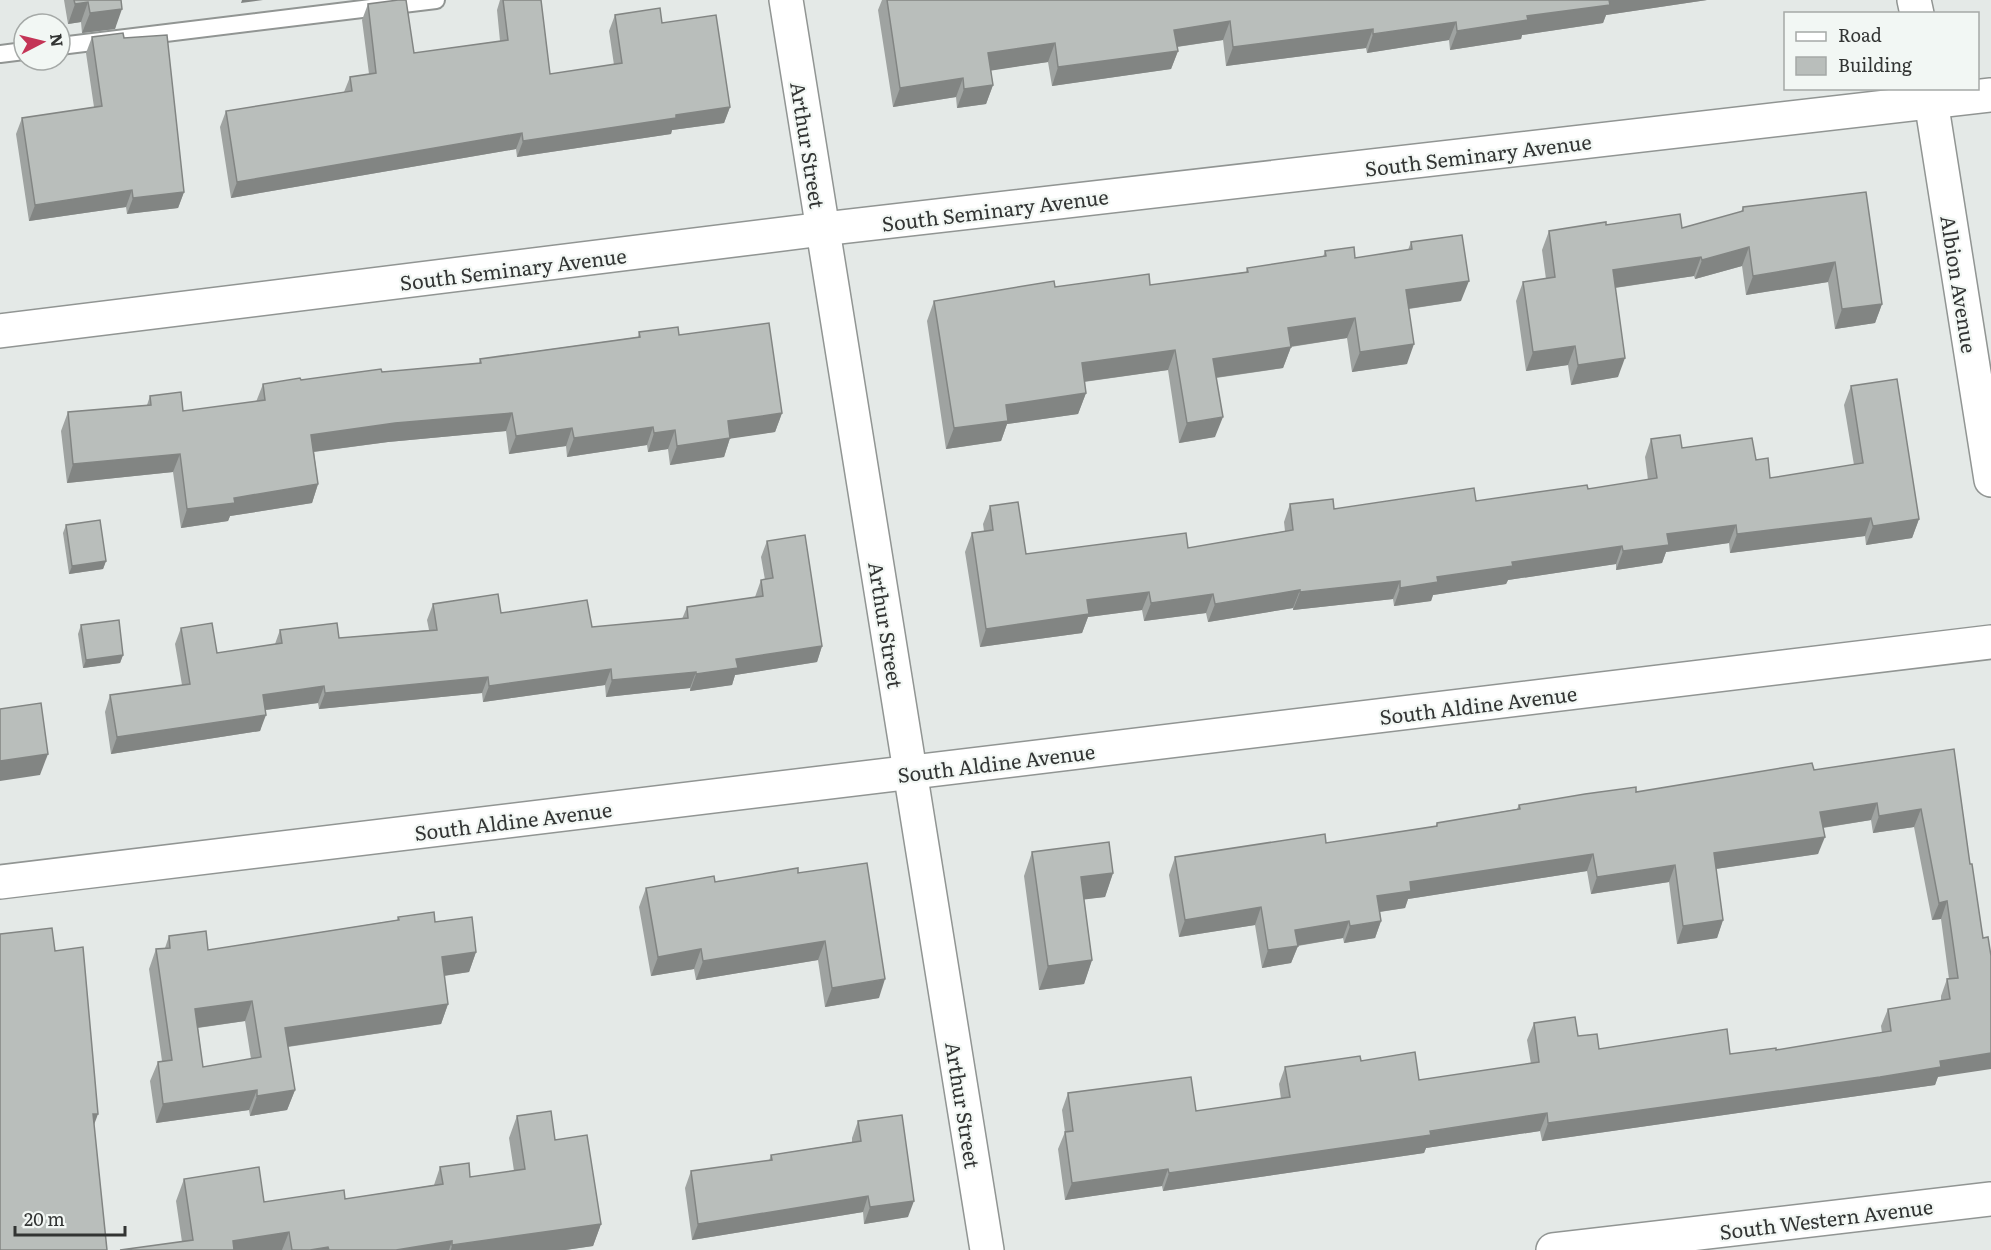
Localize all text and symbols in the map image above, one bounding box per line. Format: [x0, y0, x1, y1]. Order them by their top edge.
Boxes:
north arrow [12, 12, 72, 72]
legend [1784, 12, 1979, 90]
text: Road [1838, 21, 1882, 48]
text: N [45, 32, 71, 48]
text: Building [1838, 51, 1913, 78]
street label: Arthur Street [784, 79, 834, 211]
street label: South Seminary Avenue [1363, 125, 1593, 183]
street label: South Seminary Avenue [880, 180, 1110, 238]
street label: Albion Avenue [1934, 213, 1986, 355]
street label: South Seminary Avenue [398, 239, 628, 297]
street label: Arthur Street [862, 559, 912, 691]
street label: South Aldine Avenue [1377, 677, 1579, 731]
street label: South Aldine Avenue [895, 735, 1097, 789]
street label: South Aldine Avenue [412, 793, 614, 847]
street label: Arthur Street [939, 1039, 989, 1171]
street label: South Western Avenue [1717, 1190, 1935, 1246]
scale bar [15, 1199, 124, 1237]
text: 20 m [24, 1205, 65, 1232]

